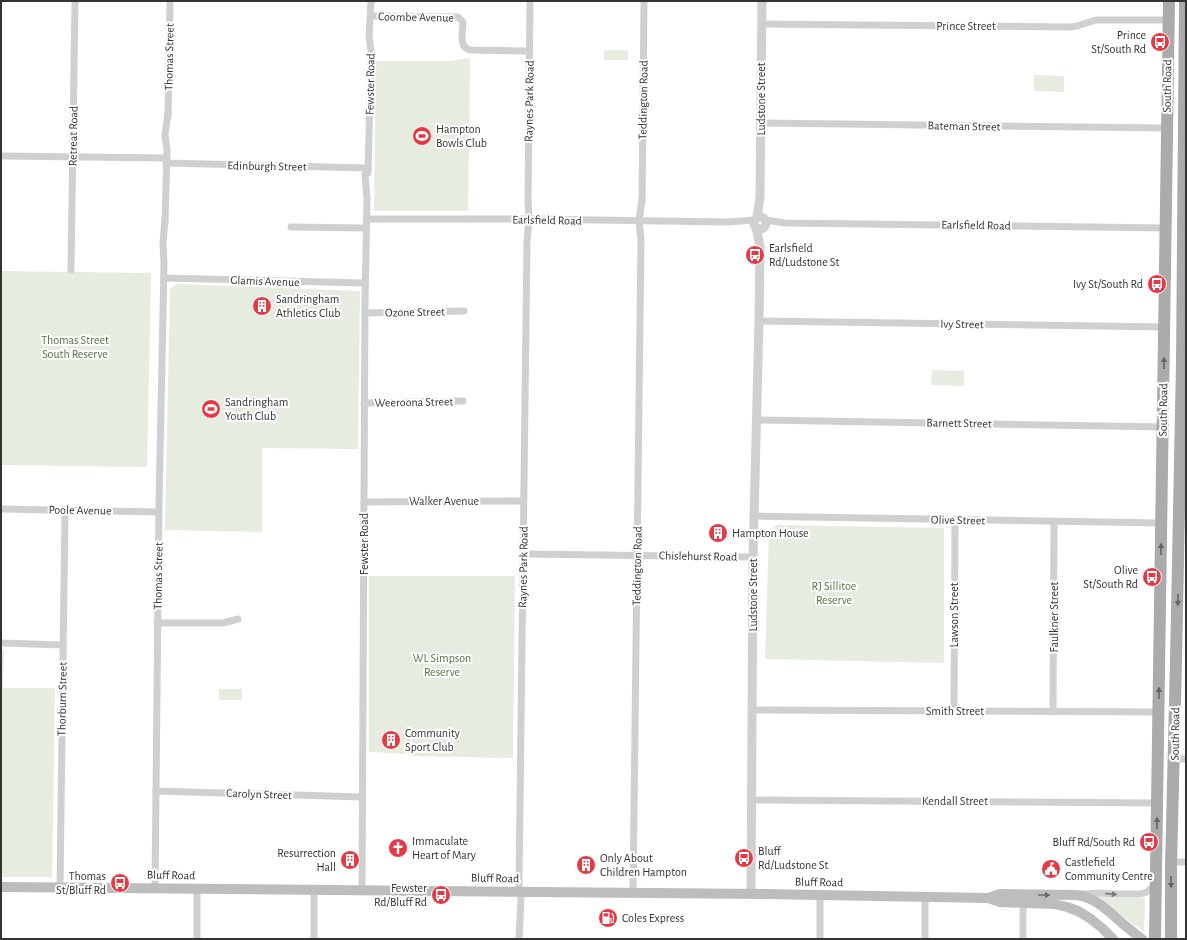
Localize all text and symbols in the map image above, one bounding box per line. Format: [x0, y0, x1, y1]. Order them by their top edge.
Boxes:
street label: Coombe Avenue [378, 10, 454, 24]
street label: Prince Street [936, 20, 996, 32]
street label: Thomas Street [162, 23, 176, 91]
place label: Prince St/South Rd [1091, 29, 1146, 55]
bus stop icon: Prince St/South Rd [1149, 31, 1171, 53]
street label: Fewster Road [363, 53, 377, 115]
street label: South Road [1161, 59, 1173, 113]
street label: Raynes Park Road [522, 60, 537, 142]
street label: Teddington Road [636, 60, 650, 140]
street label: Ludstone Street [755, 62, 767, 136]
street label: Retreat Road [66, 106, 80, 166]
street label: Bateman Street [928, 119, 1001, 133]
place label: Hampton Bowls Club [436, 123, 487, 149]
sports icon: Hampton Bowls Club [411, 125, 433, 147]
street label: Edinburgh Street [227, 159, 307, 173]
street label: Earlsfield Road [512, 213, 582, 227]
street label: Earlsfield Road [941, 218, 1011, 232]
place label: Earlsfield Rd/Ludstone St [769, 242, 839, 268]
bus stop icon: Earlsfield Rd/Ludstone St [744, 244, 766, 266]
bus stop icon: Ivy St/South Rd [1146, 273, 1168, 295]
street label: Glamis Avenue [230, 274, 300, 288]
place label: Ivy St/South Rd [1073, 278, 1143, 291]
place label: Sandringham Athletics Club [276, 293, 341, 319]
building icon: Sandringham Athletics Club [251, 295, 273, 317]
street label: Ozone Street [385, 305, 445, 319]
street label: Ivy Street [940, 318, 984, 331]
park label: Thomas Street South Reserve [41, 334, 109, 360]
one-way arrow [1161, 356, 1167, 369]
street label: South Road [1157, 383, 1169, 437]
street label: Weeroona Street [375, 395, 454, 409]
place label: Sandringham Youth Club [225, 396, 288, 422]
sports icon: Sandringham Youth Club [200, 398, 222, 420]
street label: Barnett Street [926, 416, 992, 430]
street label: Walker Avenue [409, 495, 479, 507]
street label: Poole Avenue [48, 503, 112, 517]
street label: Fewster Road [358, 513, 370, 575]
street label: Olive Street [931, 514, 985, 526]
building icon: Hampton House [707, 522, 729, 544]
street label: Raynes Park Road [516, 526, 531, 608]
street label: Teddington Road [630, 526, 644, 606]
place label: Hampton House [732, 527, 809, 539]
street label: Thomas Street [151, 542, 165, 610]
one-way arrow [1158, 542, 1164, 555]
street label: Chislehurst Road [659, 549, 737, 563]
street label: Ludstone Street [747, 558, 759, 632]
place label: Olive St/South Rd [1083, 564, 1138, 590]
bus stop icon: Olive St/South Rd [1141, 566, 1163, 588]
park label: RJ Sillitoe Reserve [812, 580, 856, 606]
street label: Faulkner Street [1048, 581, 1060, 652]
street label: Lawson Street [948, 582, 960, 648]
one-way arrow [1174, 594, 1181, 606]
park label: WL Simpson Reserve [413, 652, 471, 678]
street label: Thorburn Street [55, 662, 69, 736]
one-way arrow [1156, 686, 1162, 699]
street label: Smith Street [926, 705, 984, 717]
street label: South Road [1169, 707, 1181, 761]
place label: Community Sport Club [405, 727, 460, 753]
building icon: Community Sport Club [380, 729, 402, 751]
street label: Carolyn Street [226, 787, 292, 802]
street label: Kendall Street [922, 795, 988, 807]
one-way arrow [1154, 816, 1160, 829]
bus stop icon: Bluff Rd/South Rd [1138, 831, 1160, 853]
place label: Immaculate Heart of Mary [412, 835, 476, 862]
place label: Bluff Rd/South Rd [1053, 836, 1135, 848]
church icon: Immaculate Heart of Mary [387, 837, 409, 859]
place label: Bluff Rd/Ludstone St [758, 845, 828, 871]
place label: Resurrection Hall [277, 847, 336, 873]
bus stop icon: Bluff Rd/Ludstone St [733, 847, 755, 869]
building icon: Resurrection Hall [339, 849, 361, 871]
place label: Only About Children Hampton [600, 852, 687, 878]
building icon: Only About Children Hampton [575, 854, 597, 876]
place label: Castlefield Community Centre [1065, 856, 1153, 883]
public building icon: Castlefield Community Centre [1040, 858, 1062, 880]
street label: Bluff Road [147, 869, 195, 881]
place label: Thomas St/Bluff Rd [56, 870, 106, 896]
bus stop icon: Thomas St/Bluff Rd [109, 872, 131, 894]
street label: Bluff Road [471, 872, 519, 884]
street label: Bluff Road [795, 876, 843, 888]
one-way arrow [1168, 876, 1175, 888]
place label: Fewster Rd/Bluff Rd [374, 882, 427, 908]
bus stop icon: Fewster Rd/Bluff Rd [430, 884, 452, 906]
one-way arrow [1105, 891, 1117, 898]
one-way arrow [1038, 892, 1051, 898]
fuel station icon: Coles Express [597, 907, 619, 929]
place label: Coles Express [622, 912, 684, 924]

